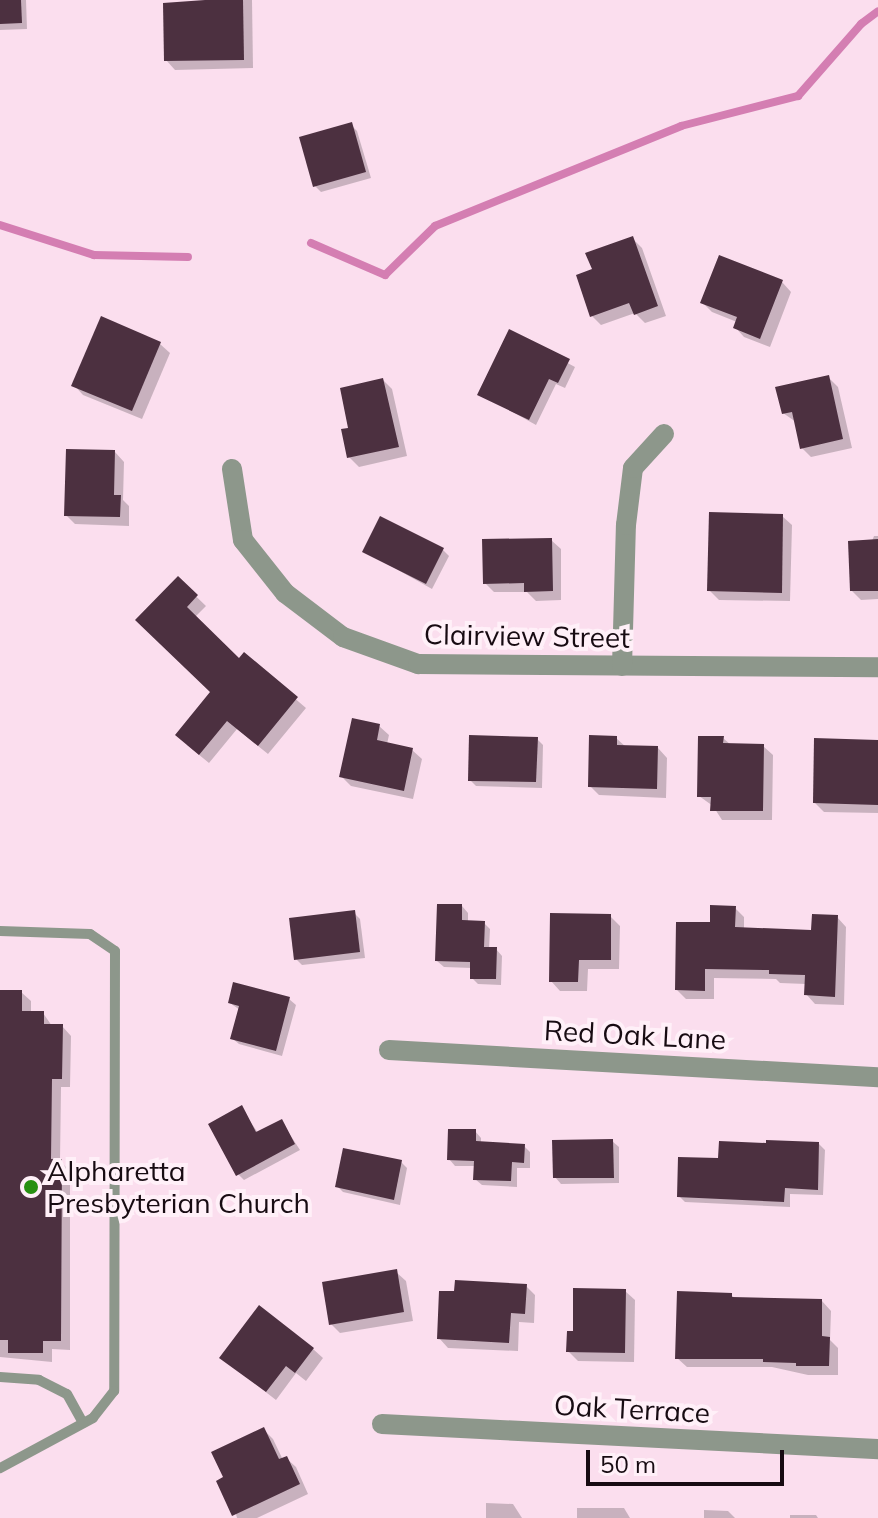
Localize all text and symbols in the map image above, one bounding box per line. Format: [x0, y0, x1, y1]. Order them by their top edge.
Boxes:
street label: Clairview Street [424, 617, 630, 655]
street label: Red Oak Lane [543, 1013, 727, 1057]
place label: Alpharetta Presbyterian Church [47, 1154, 310, 1220]
marker: Alpharetta Presbyterian Church [22, 1178, 40, 1196]
street label: Oak Terrace [553, 1388, 711, 1430]
scale bar [590, 1434, 788, 1484]
text: 50 m [600, 1449, 656, 1479]

